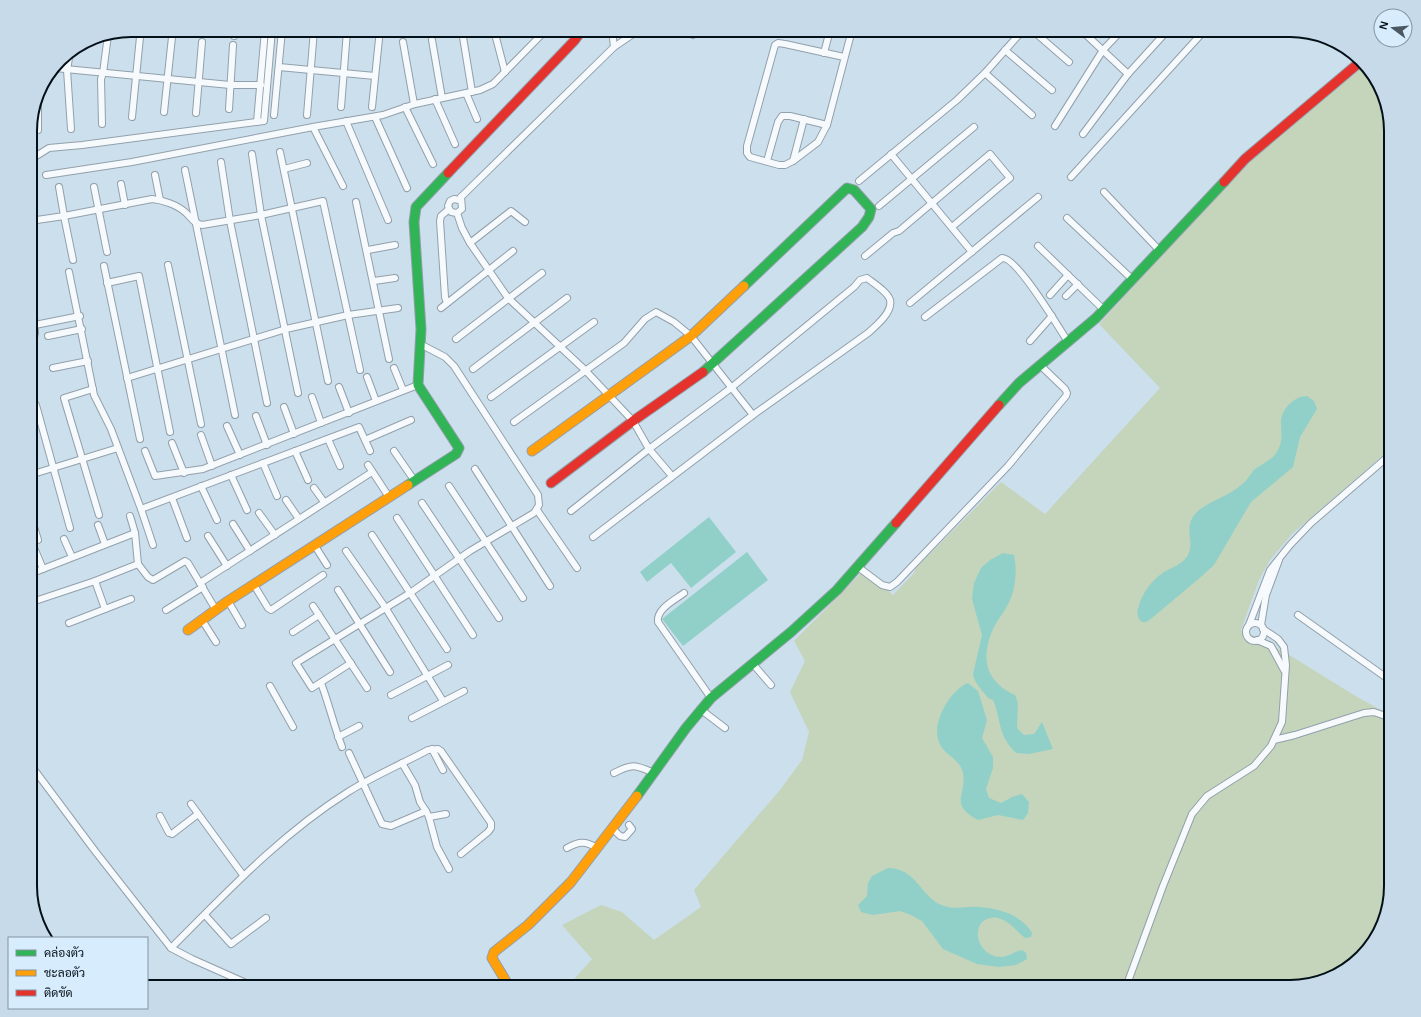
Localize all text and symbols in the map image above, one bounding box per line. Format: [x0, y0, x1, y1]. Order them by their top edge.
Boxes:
north arrow [1373, 8, 1413, 48]
text: N [1377, 20, 1390, 31]
legend [8, 937, 148, 1009]
text: คล่องตัว [44, 946, 84, 960]
text: ชะลอตัว [44, 966, 85, 980]
text: ติดขัด [44, 986, 73, 1000]

